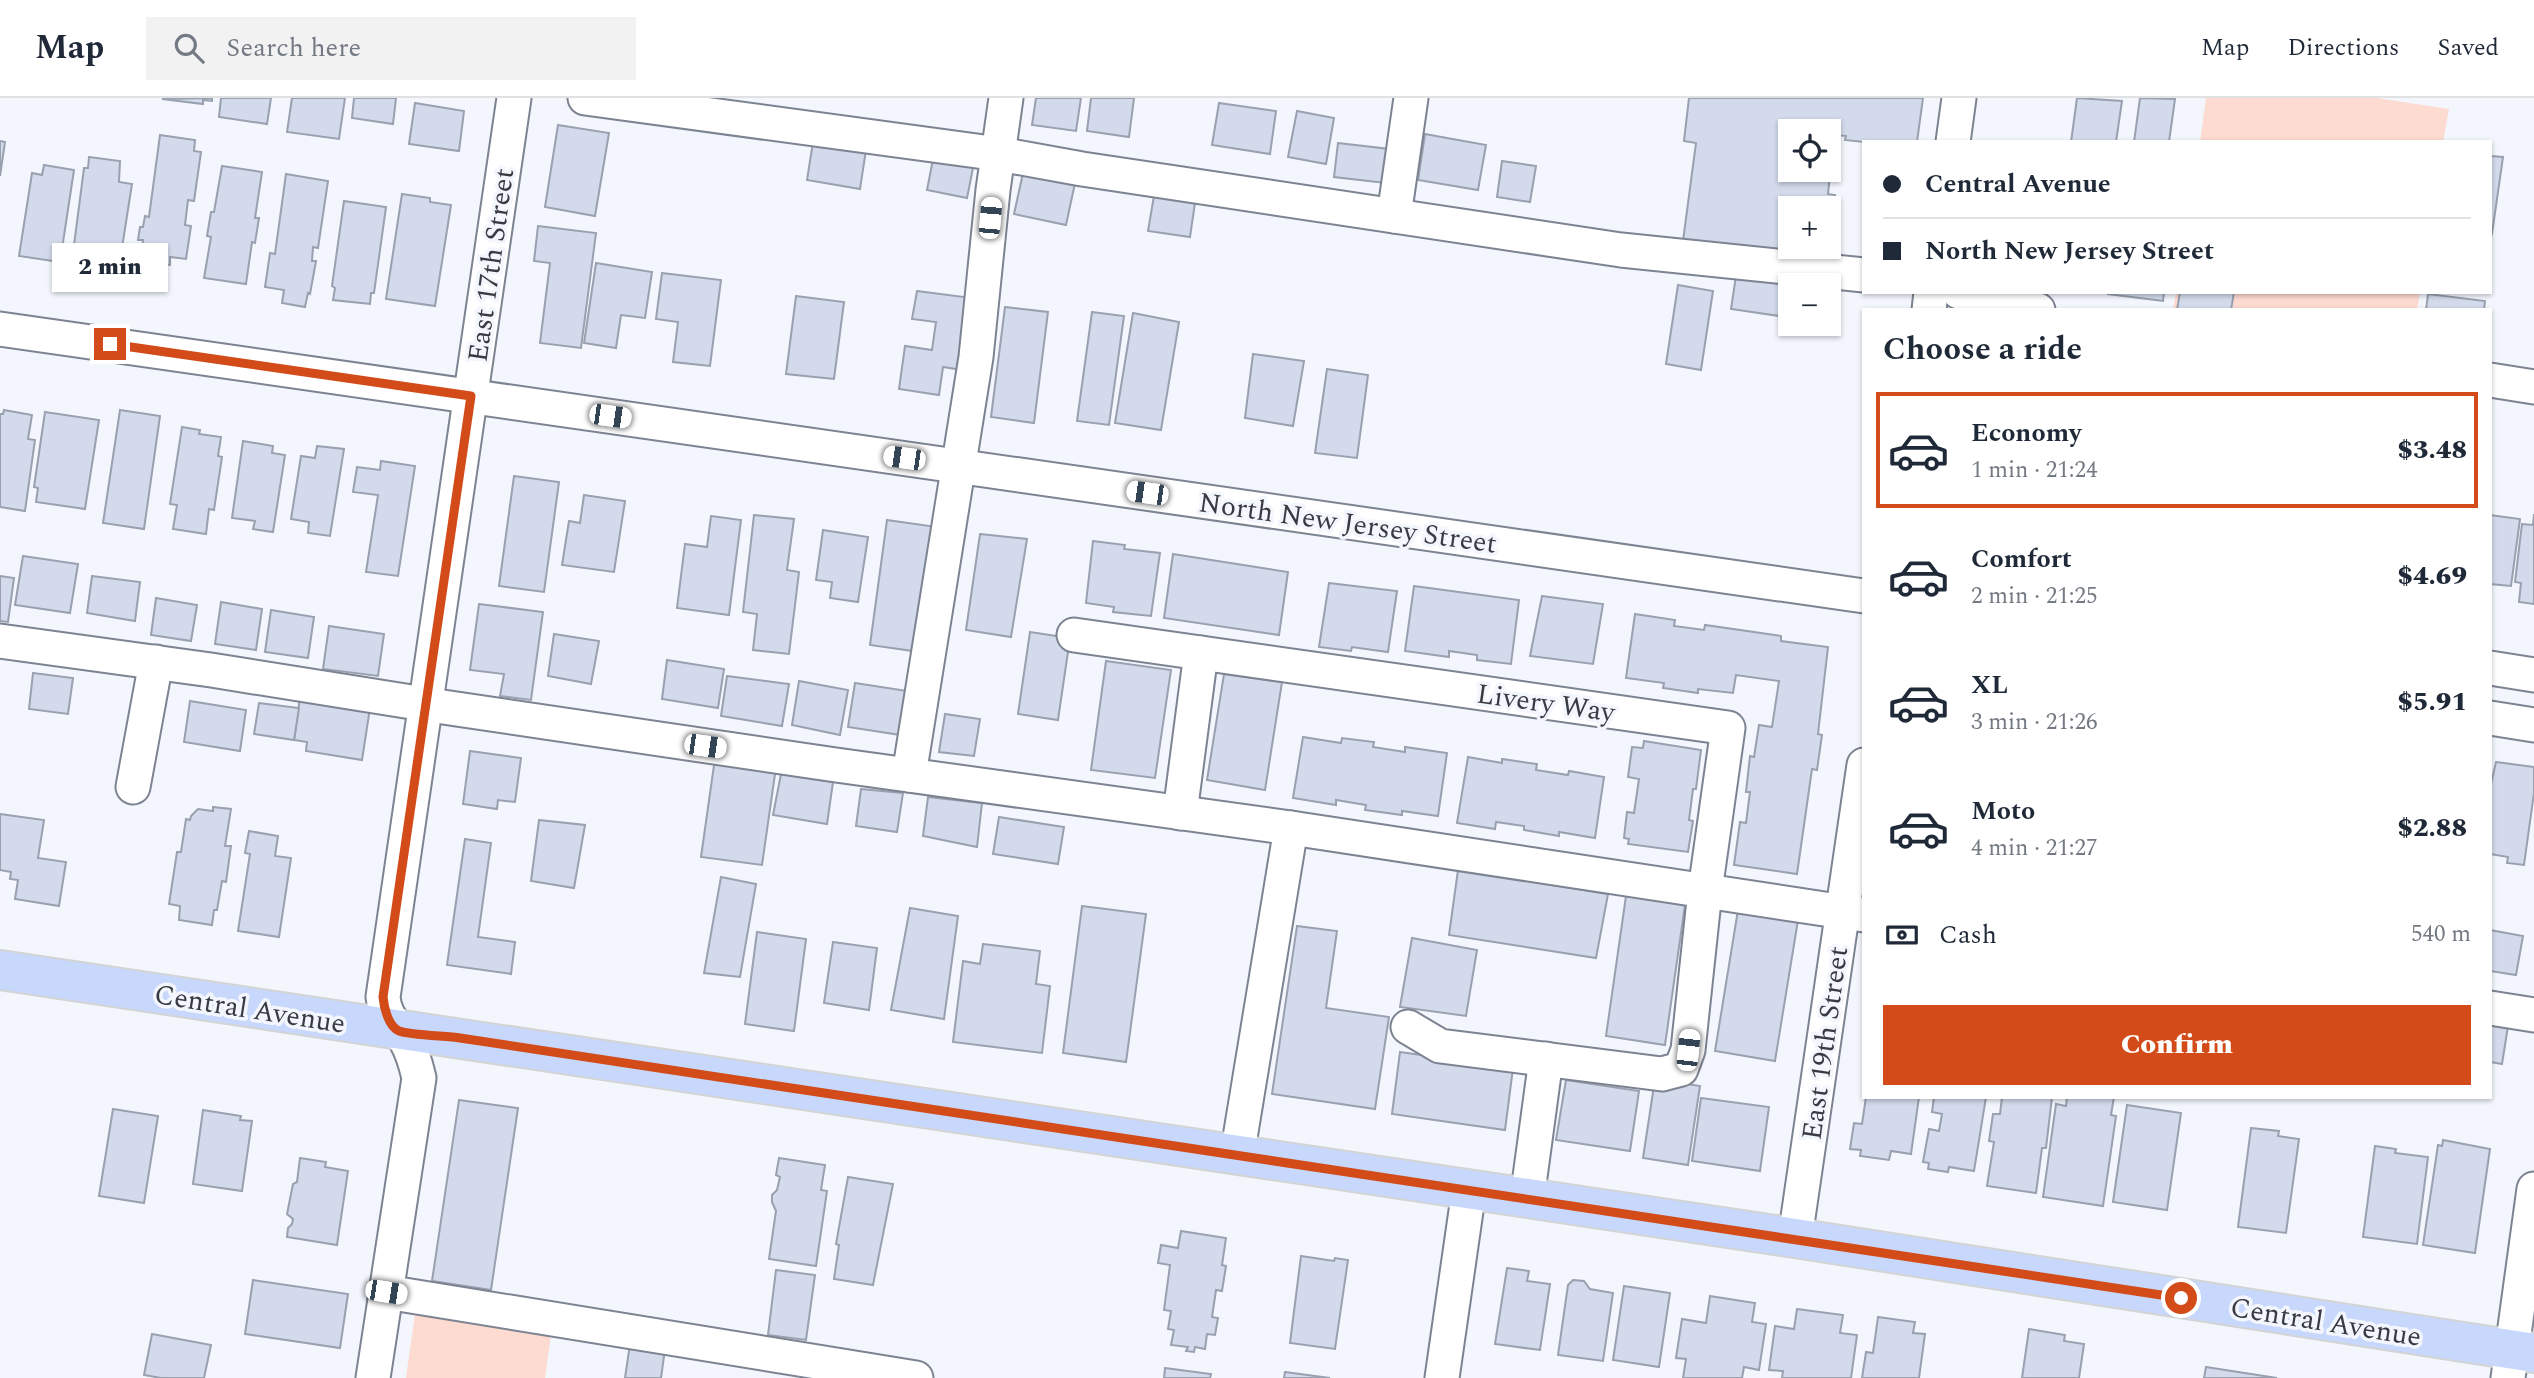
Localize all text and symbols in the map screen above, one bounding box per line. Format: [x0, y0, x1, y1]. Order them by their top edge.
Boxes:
search box [146, 17, 636, 80]
text: Map [35, 23, 104, 73]
text: Search here [226, 28, 361, 68]
icon: search [170, 29, 208, 67]
text: Map [2201, 30, 2249, 66]
text: Directions [2287, 30, 2399, 66]
text: Saved [2437, 30, 2499, 66]
map controls [1778, 119, 1841, 336]
button: locate [1778, 119, 1841, 182]
text: Central Avenue [1925, 164, 2111, 204]
street label: East 17th Street [457, 165, 526, 365]
car [978, 196, 1003, 240]
button: + [1778, 196, 1841, 259]
text: North New Jersey Street [1925, 231, 2214, 271]
callout: 2 min [52, 243, 168, 292]
text: 2 min [78, 250, 142, 285]
button: − [1778, 273, 1841, 336]
text: Choose a ride [1883, 325, 2082, 374]
route end [94, 328, 126, 360]
car [588, 403, 633, 429]
text: Economy [1971, 413, 2081, 453]
icon: car [1887, 419, 1950, 482]
text: $3.48 [2397, 430, 2467, 470]
car [882, 445, 927, 471]
text: 1 min · 21:24 [1971, 453, 2098, 488]
car [1125, 480, 1170, 506]
street label: North New Jersey Street [1196, 481, 1500, 566]
text: Comfort [1971, 539, 2072, 579]
icon: car [1887, 545, 1950, 608]
text: $4.69 [2397, 556, 2467, 596]
text: 2 min · 21:25 [1971, 579, 2098, 614]
text: XL [1971, 665, 2008, 705]
icon: car [1887, 671, 1950, 734]
street label: Livery Way [1474, 673, 1619, 735]
text: $5.91 [2397, 682, 2467, 722]
text: 3 min · 21:26 [1971, 705, 2098, 740]
car [683, 733, 728, 759]
text: Moto [1971, 791, 2035, 831]
icon: car [1887, 797, 1950, 860]
text: $2.88 [2397, 808, 2467, 848]
text: 4 min · 21:27 [1971, 831, 2098, 866]
text: Cash [1939, 915, 1997, 955]
icon: cash [1883, 916, 1921, 954]
text: 540 m [2411, 917, 2471, 952]
street label: East 19th Street [1791, 943, 1860, 1143]
street label: Central Avenue [151, 973, 348, 1046]
button: Confirm [1883, 1005, 2471, 1085]
car [1676, 1028, 1701, 1072]
car [364, 1278, 409, 1306]
route start [2165, 1282, 2197, 1314]
street label: Central Avenue [2227, 1286, 2424, 1359]

